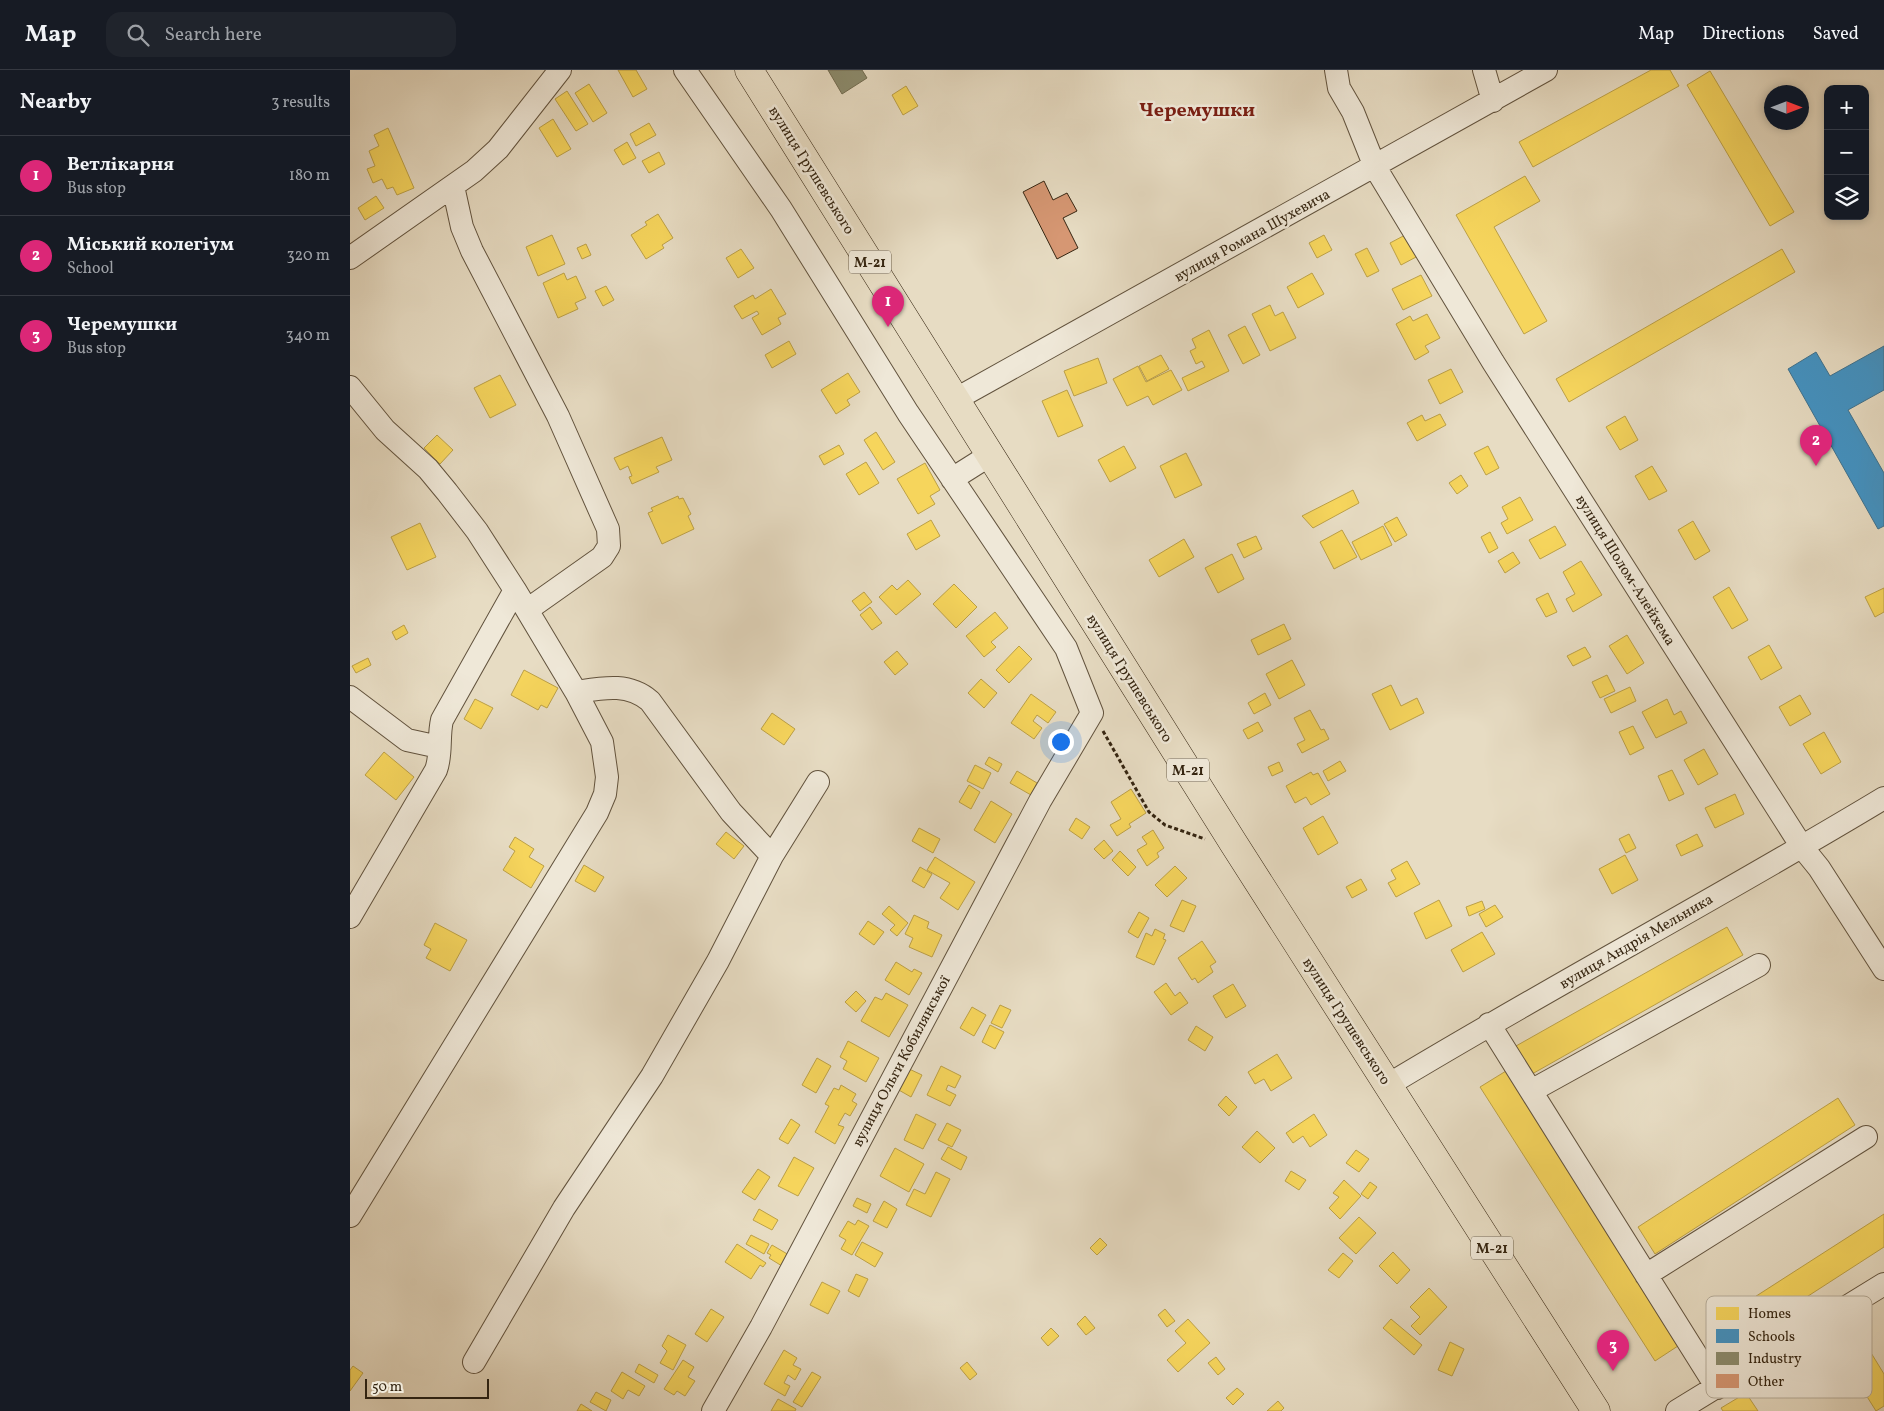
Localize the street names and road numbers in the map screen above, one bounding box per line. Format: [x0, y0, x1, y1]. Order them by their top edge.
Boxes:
street label: вулиця Грушевського [763, 103, 859, 239]
street label: вулиця Романа Шухевича [1171, 185, 1334, 288]
road number: М-21 [849, 250, 891, 273]
street label: вулиця Шолом-Алейхема [1570, 491, 1680, 650]
street label: вулиця Грушевського [1081, 611, 1177, 747]
road number: М-21 [1167, 758, 1209, 782]
street label: вулиця Андрія Мельника [1556, 890, 1717, 995]
street label: вулиця Грушевського [1297, 954, 1395, 1090]
street label: вулиця Ольги Кобилянської [848, 972, 957, 1151]
road number: М-21 [1471, 1236, 1513, 1260]

